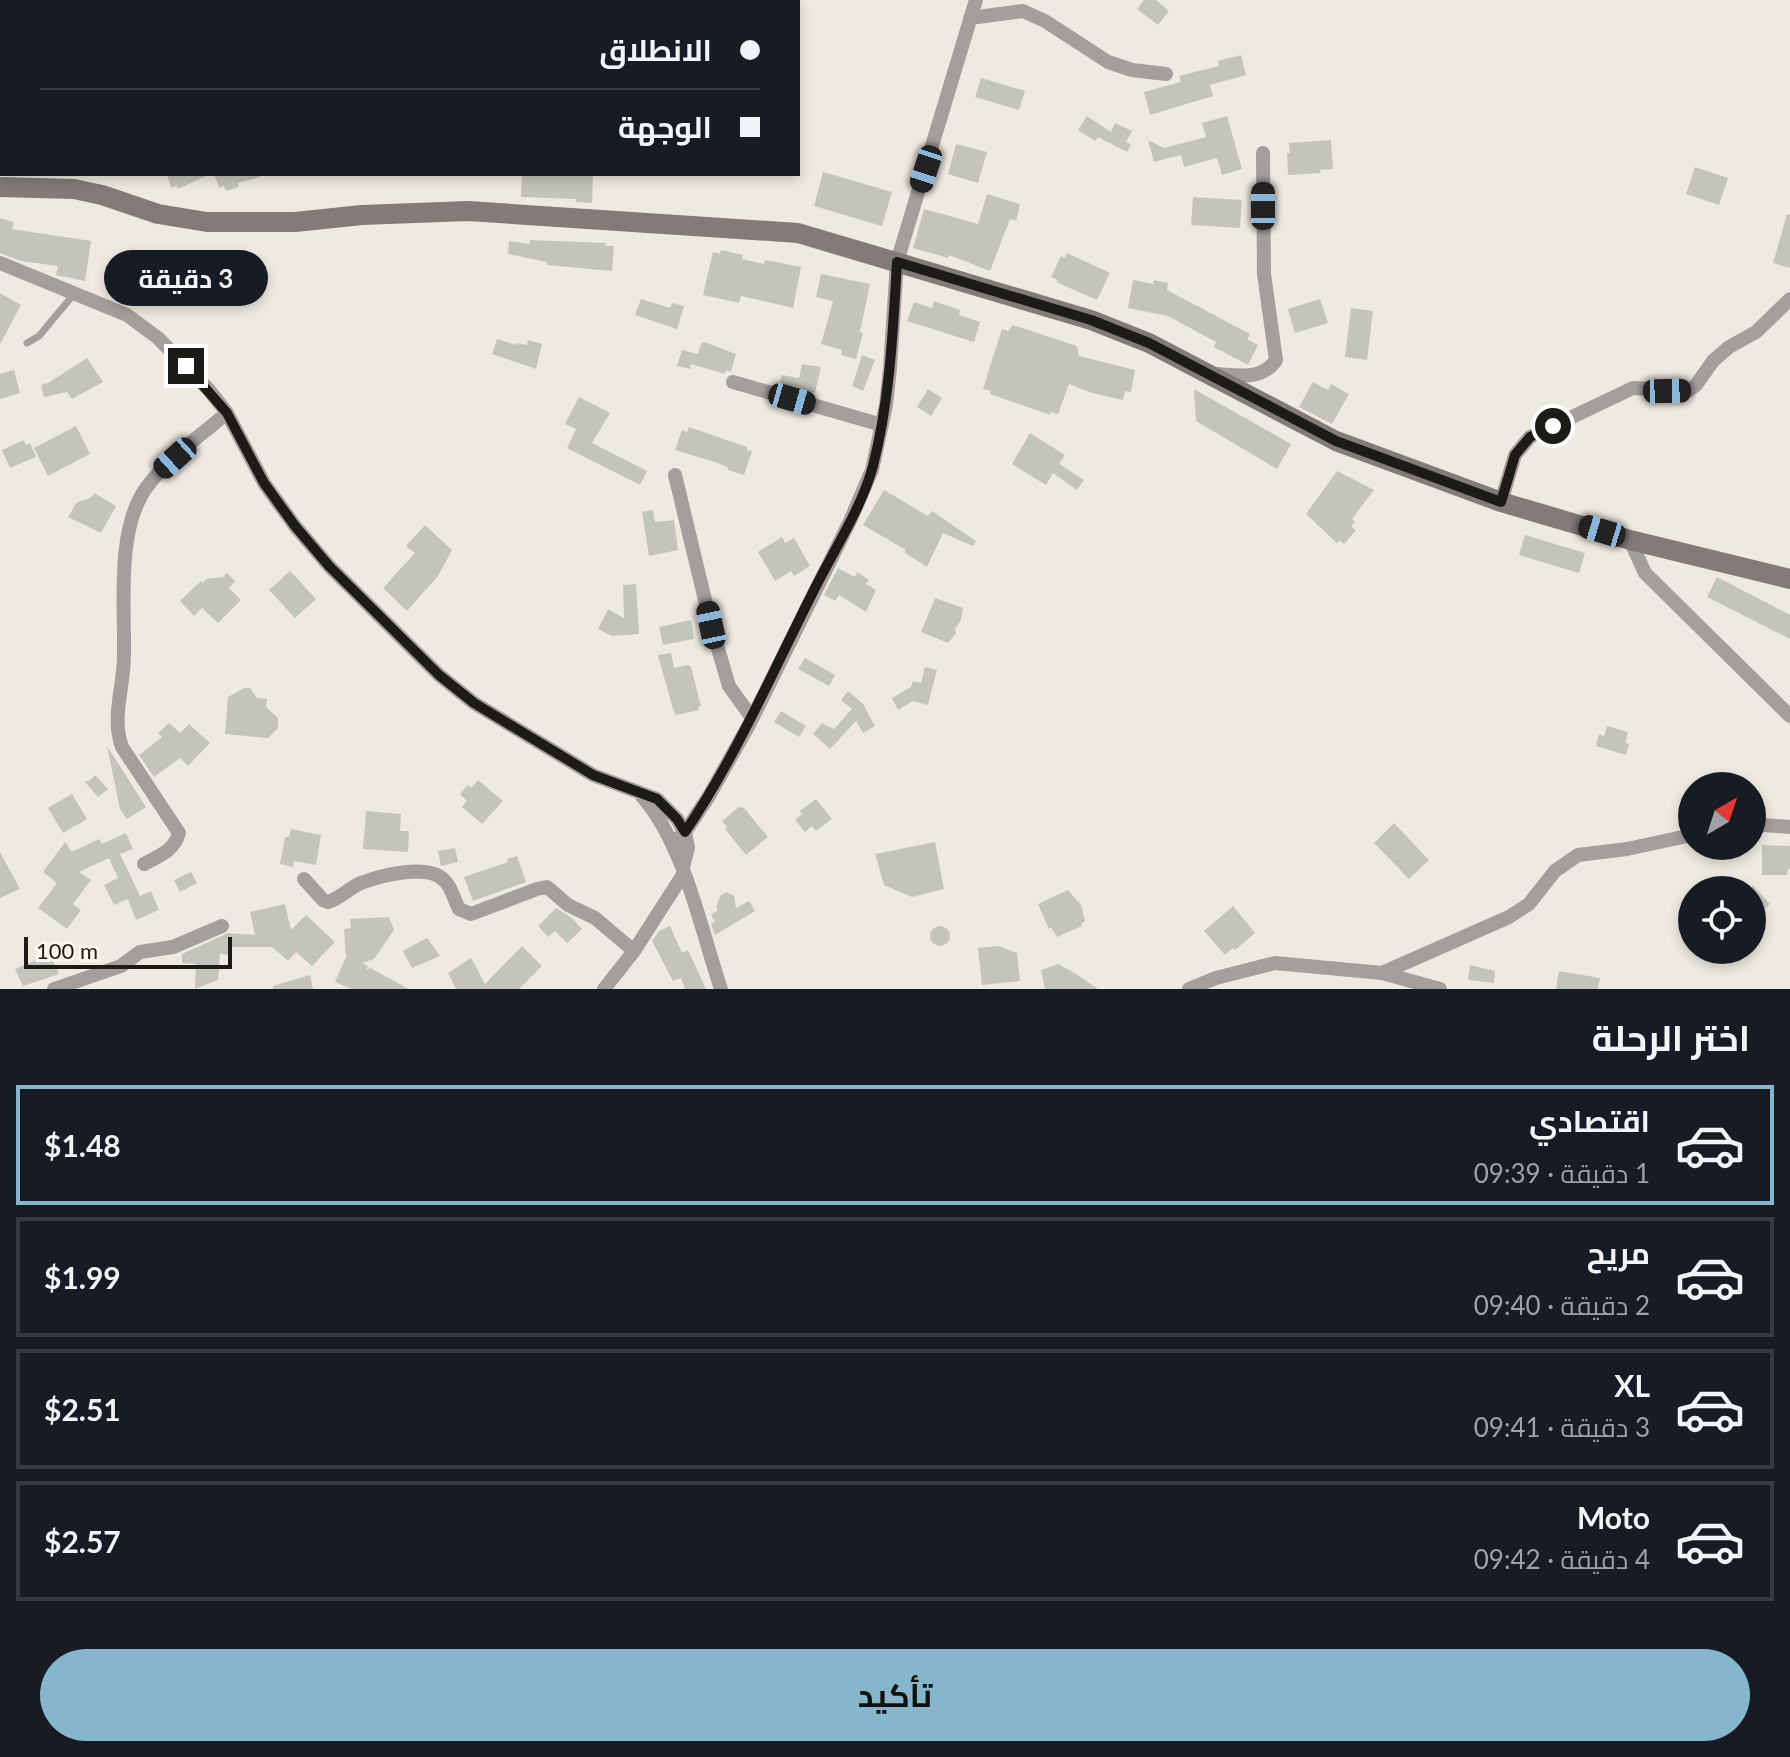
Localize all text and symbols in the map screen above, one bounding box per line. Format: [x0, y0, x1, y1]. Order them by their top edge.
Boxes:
text: الانطلاق [599, 31, 712, 67]
text: الوجهة [618, 108, 712, 144]
car [907, 142, 945, 196]
car [1251, 182, 1275, 230]
callout: 3 دقيقة [104, 250, 268, 306]
text: 3 دقيقة [139, 262, 233, 294]
route end [168, 348, 204, 384]
car [1643, 379, 1691, 403]
car [766, 381, 818, 417]
route start [1535, 408, 1571, 444]
car [149, 433, 201, 483]
car [1576, 513, 1628, 549]
car [694, 599, 728, 651]
north arrow [1678, 772, 1766, 860]
map controls [1678, 772, 1766, 964]
button: locate [1678, 876, 1766, 964]
scale bar [24, 933, 232, 969]
text: 100 m [36, 937, 98, 964]
text: اختر الرحلة [1592, 1015, 1750, 1059]
text: اقتصادي [1529, 1102, 1650, 1138]
icon: car [1674, 1109, 1746, 1181]
text: $1.48 [44, 1127, 121, 1163]
text: 1 دقيقة · 09:39 [1474, 1157, 1650, 1189]
text: مريح [1587, 1234, 1650, 1270]
icon: car [1674, 1241, 1746, 1313]
text: $1.99 [44, 1259, 121, 1295]
text: 2 دقيقة · 09:40 [1474, 1289, 1650, 1321]
text: XL [1614, 1367, 1650, 1403]
icon: car [1674, 1373, 1746, 1445]
text: $2.51 [44, 1391, 121, 1427]
text: 3 دقيقة · 09:41 [1474, 1411, 1650, 1443]
text: Moto [1577, 1499, 1650, 1535]
icon: car [1674, 1505, 1746, 1577]
text: $2.57 [44, 1523, 121, 1559]
text: 4 دقيقة · 09:42 [1474, 1543, 1650, 1575]
button: تأكيد [40, 1649, 1750, 1741]

